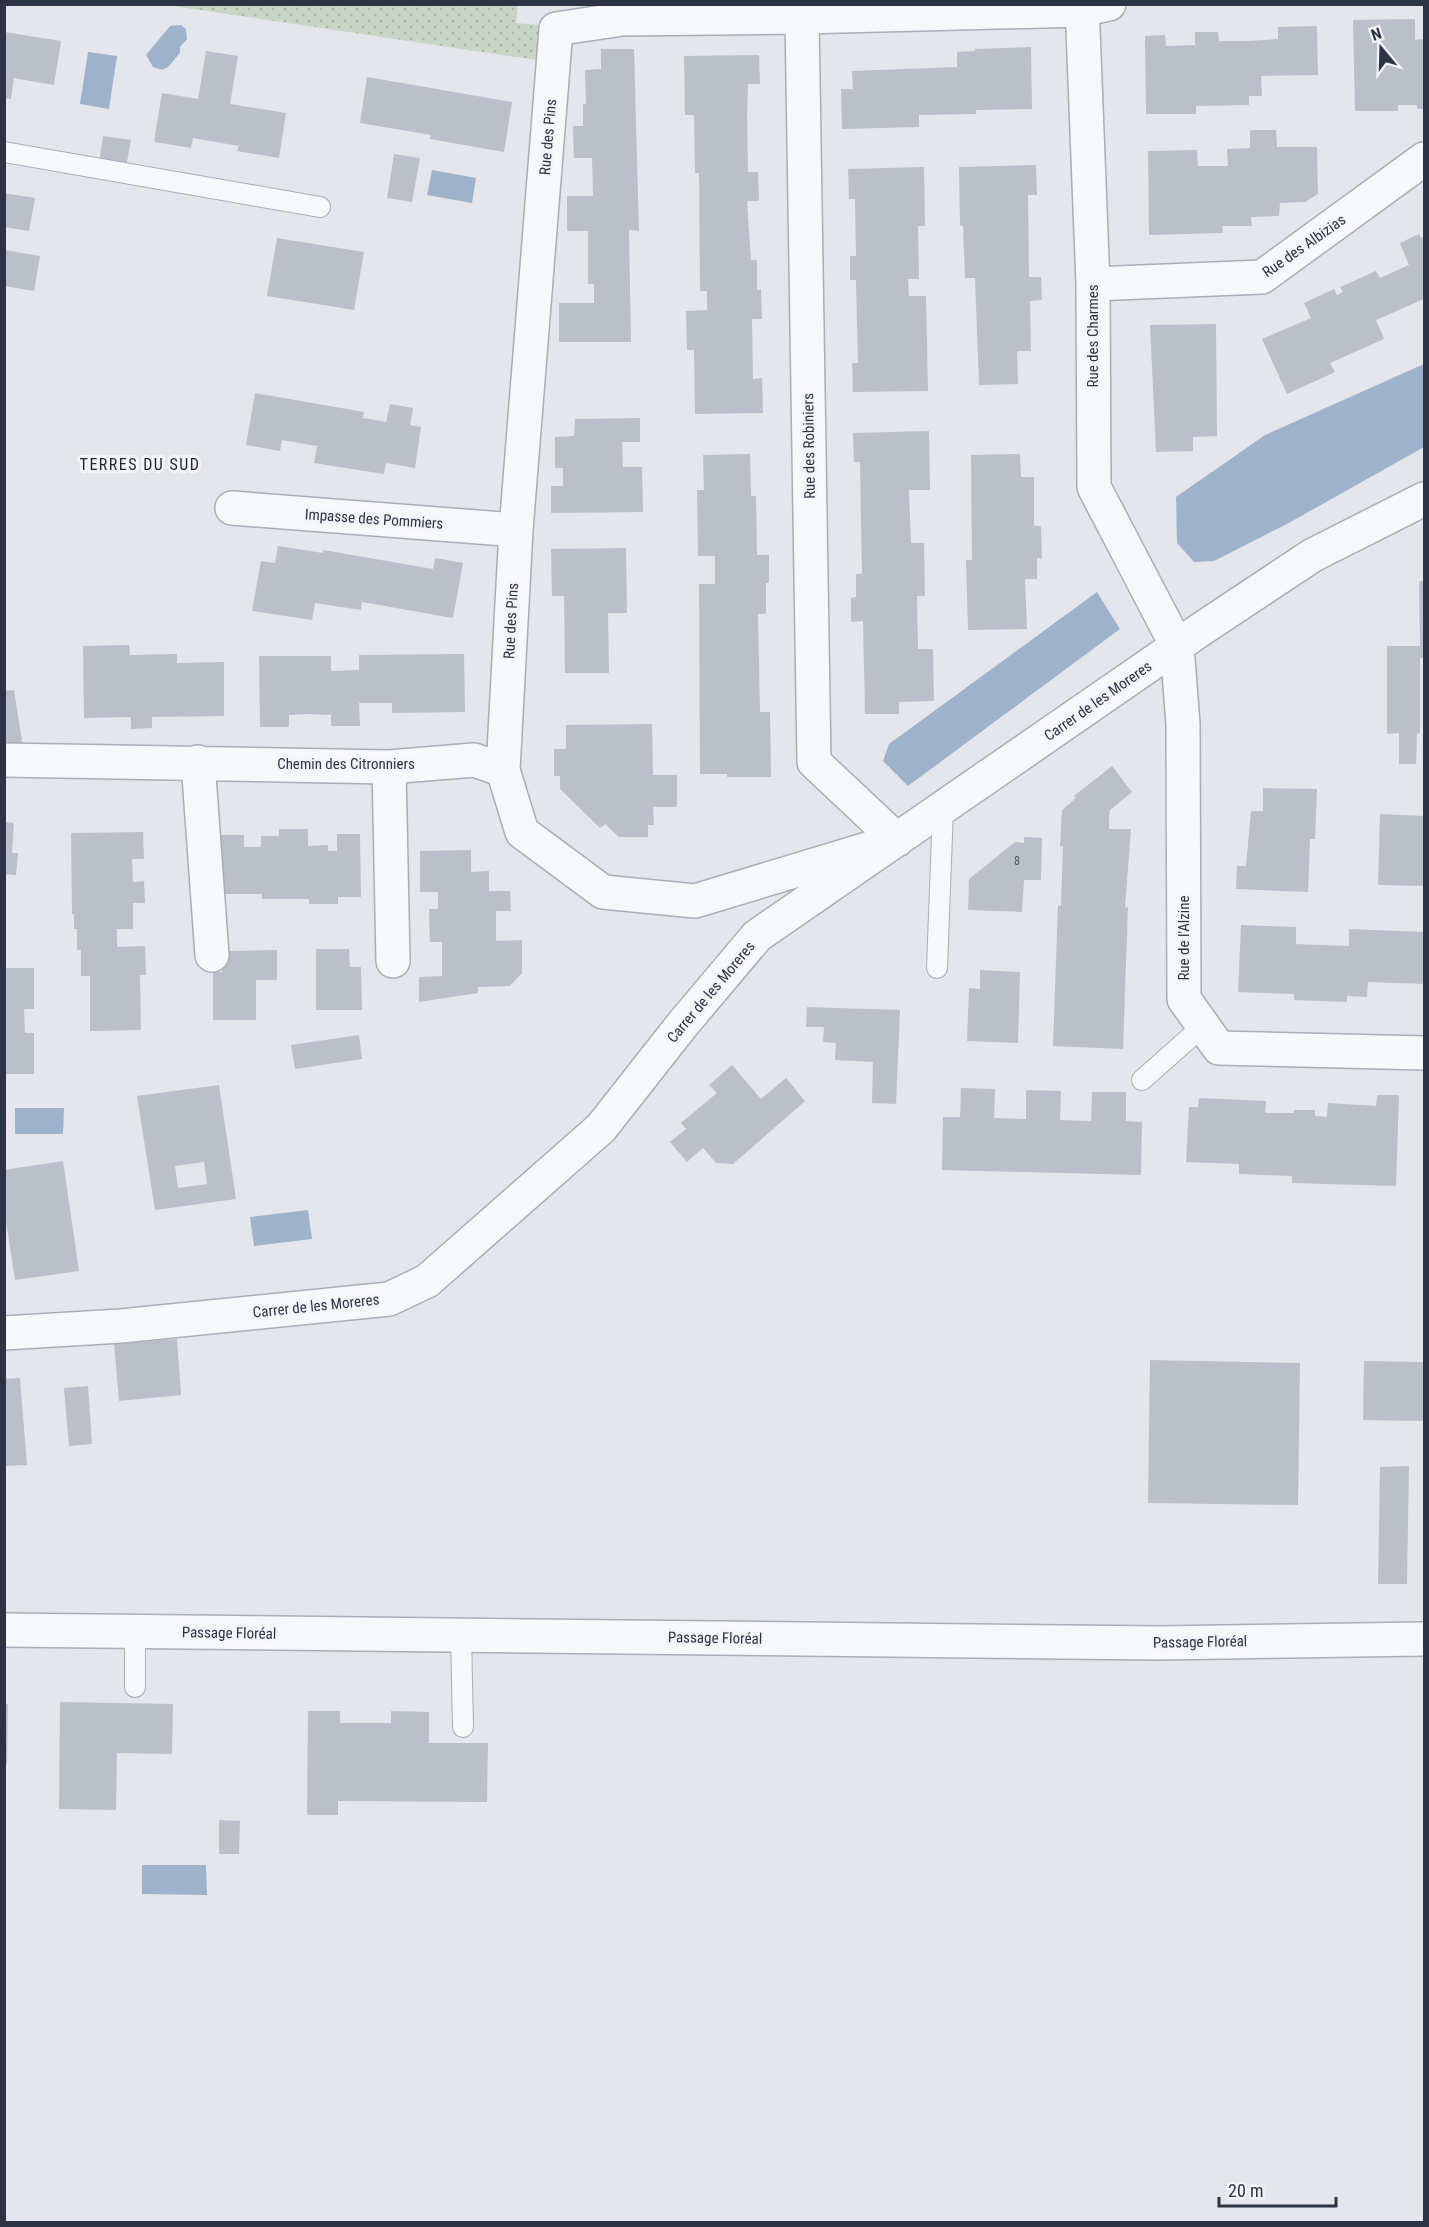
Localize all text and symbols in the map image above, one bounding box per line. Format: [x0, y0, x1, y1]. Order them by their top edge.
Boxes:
north arrow [1351, 18, 1411, 78]
text: N [1369, 24, 1384, 45]
street label: Rue des Pins [536, 98, 560, 176]
street label: Rue des Albizias [1259, 211, 1349, 281]
street label: Rue des Charmes [1084, 284, 1102, 388]
street label: Rue des Robiniers [799, 393, 819, 499]
district label: TERRES DU SUD [80, 455, 200, 474]
street label: Impasse des Pommiers [304, 505, 444, 533]
street label: Rue des Pins [500, 582, 522, 660]
street label: Carrer de les Moreres [1041, 657, 1155, 745]
street label: Chemin des Citronniers [277, 755, 415, 773]
house number: 8 [1014, 854, 1020, 868]
street label: Rue de l'Alzine [1175, 895, 1193, 981]
street label: Carrer de les Moreres [663, 937, 759, 1046]
street label: Carrer de les Moreres [252, 1290, 380, 1322]
street label: Passage Floréal [182, 1623, 276, 1643]
street label: Passage Floréal [668, 1628, 762, 1648]
street label: Passage Floréal [1153, 1632, 1247, 1652]
scale bar [1219, 2170, 1336, 2208]
text: 20 m [1228, 2180, 1263, 2201]

